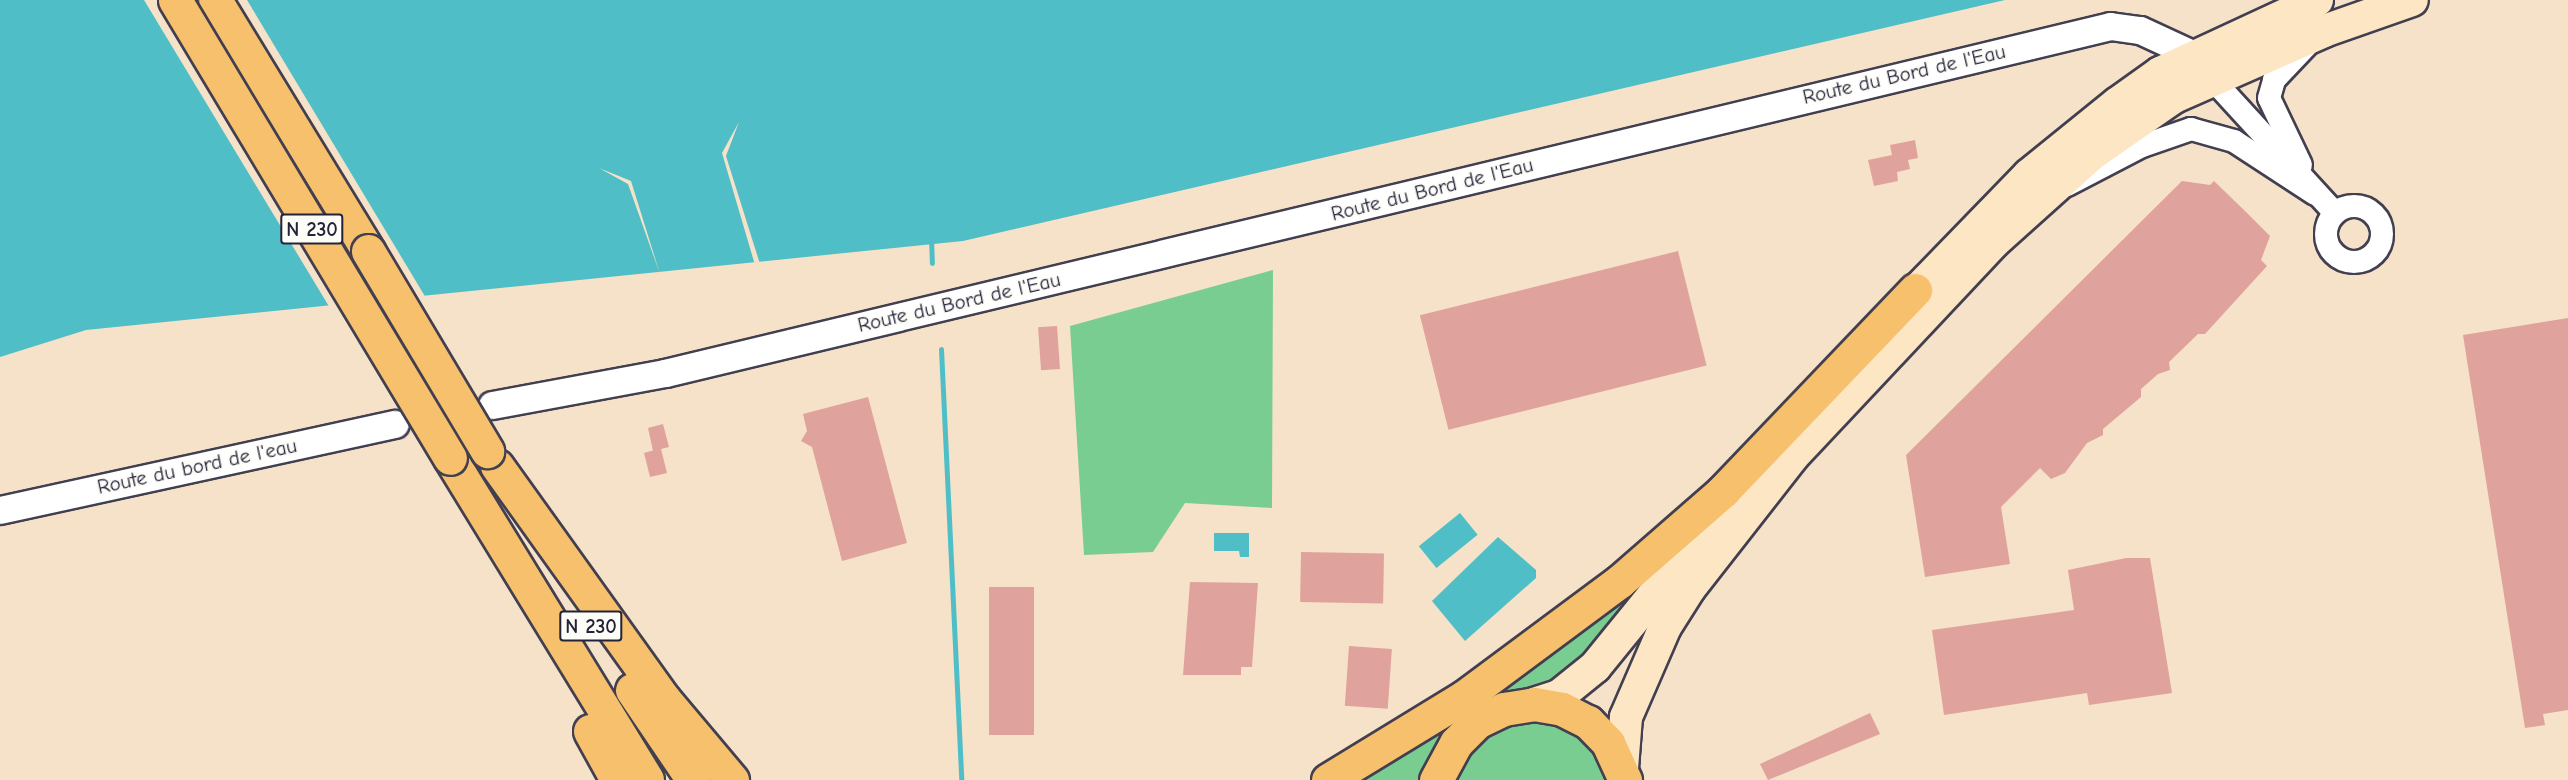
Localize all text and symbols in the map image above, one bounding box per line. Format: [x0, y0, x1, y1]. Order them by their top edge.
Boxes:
street label: Route du Bord de l'Eau [1800, 38, 2008, 110]
street label: Route du Bord de l'Eau [1328, 152, 1536, 226]
road number: N 230 [279, 212, 345, 246]
street label: Route du Bord de l'Eau [855, 266, 1063, 338]
street label: Route du bord de l'eau [95, 433, 299, 499]
road number: N 230 [558, 609, 624, 643]

